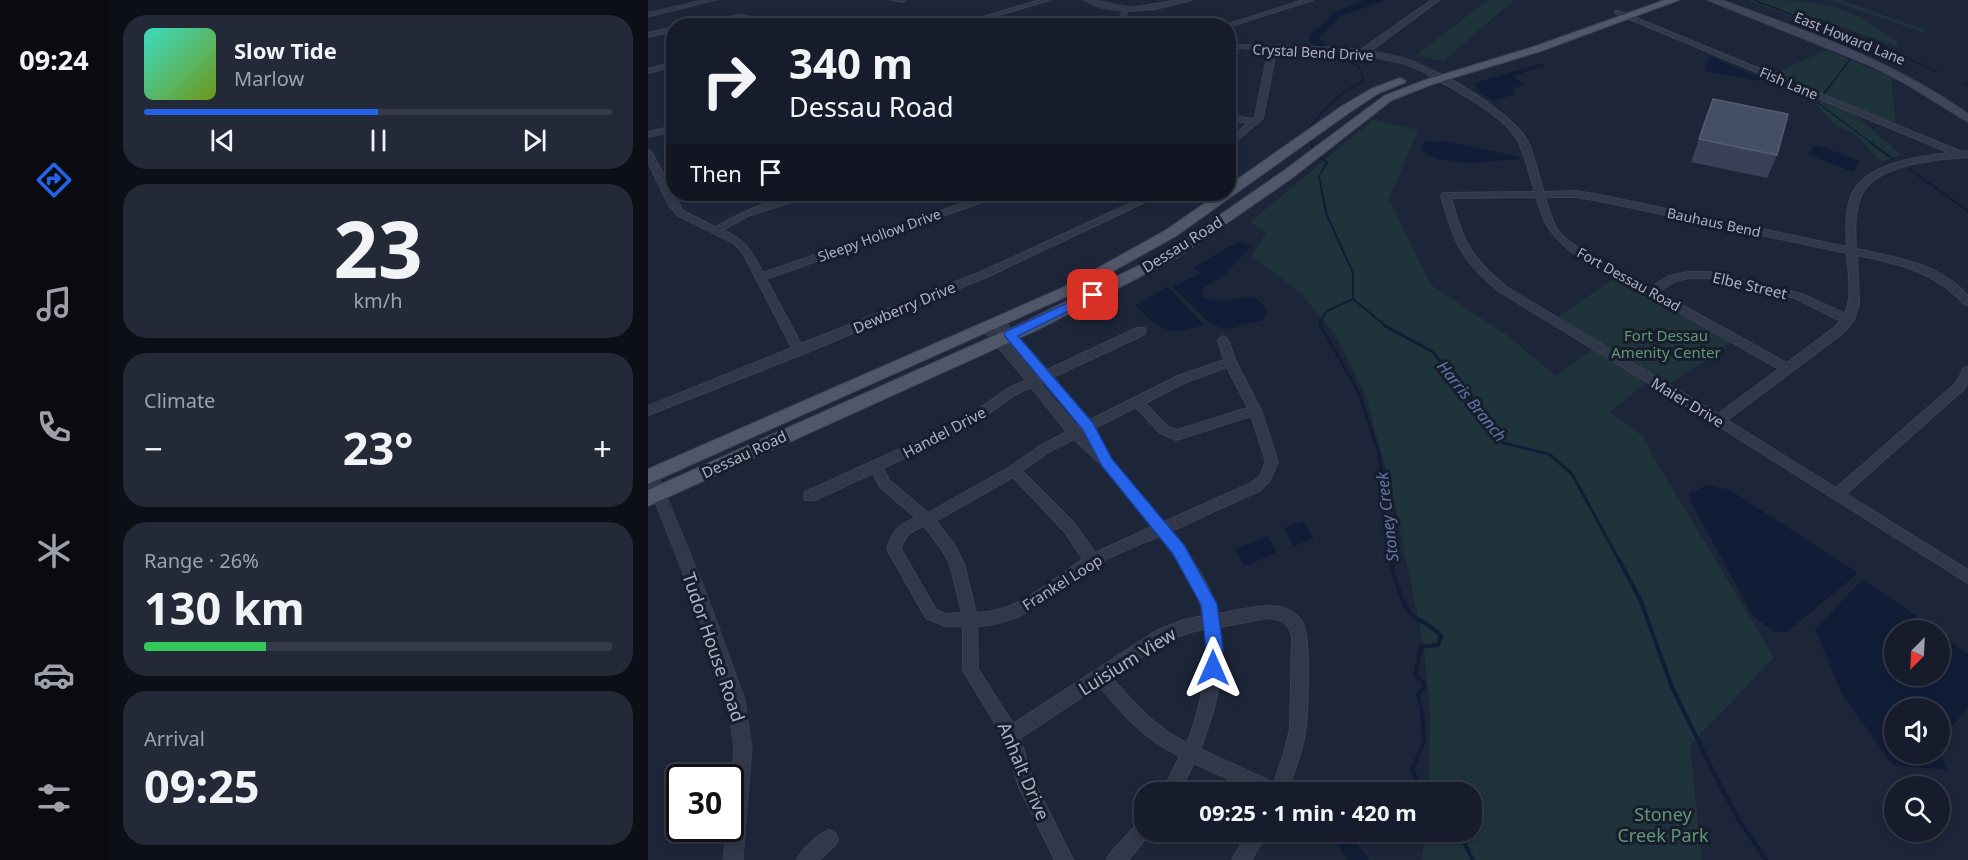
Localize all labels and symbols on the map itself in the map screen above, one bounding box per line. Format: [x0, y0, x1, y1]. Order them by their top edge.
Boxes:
street label: East Howard Lane [1792, 7, 1908, 69]
street label: Crystal Bend Drive [1252, 39, 1374, 65]
street label: Fish Lane [1757, 62, 1821, 104]
street label: Bauhaus Bend [1665, 203, 1763, 241]
street label: Sleepy Hollow Drive [815, 204, 943, 266]
street label: Dessau Road [1138, 211, 1226, 277]
street label: Fort Dessau Road [1574, 243, 1684, 315]
street label: Elbe Street [1711, 267, 1790, 303]
pin [1067, 269, 1118, 320]
street label: Dewberry Drive [850, 276, 958, 338]
park label: Fort Dessau Amenity Center [1611, 325, 1721, 362]
water label: Harris Branch [1432, 356, 1512, 446]
street label: Maier Drive [1648, 372, 1728, 432]
street label: Handel Drive [899, 402, 989, 462]
street label: Dessau Road [698, 426, 790, 482]
water label: Stoney Creek [1370, 470, 1403, 563]
street label: Frankel Loop [1018, 549, 1106, 615]
street label: Tudor House Road [677, 569, 751, 725]
north arrow [1884, 620, 1950, 686]
street label: Luisium View [1074, 622, 1180, 700]
position arrow [1181, 636, 1245, 700]
street label: Anhalt Drive [993, 718, 1055, 824]
speed limit sign: 30 [666, 764, 744, 842]
park label: Stoney Creek Park [1617, 802, 1709, 847]

